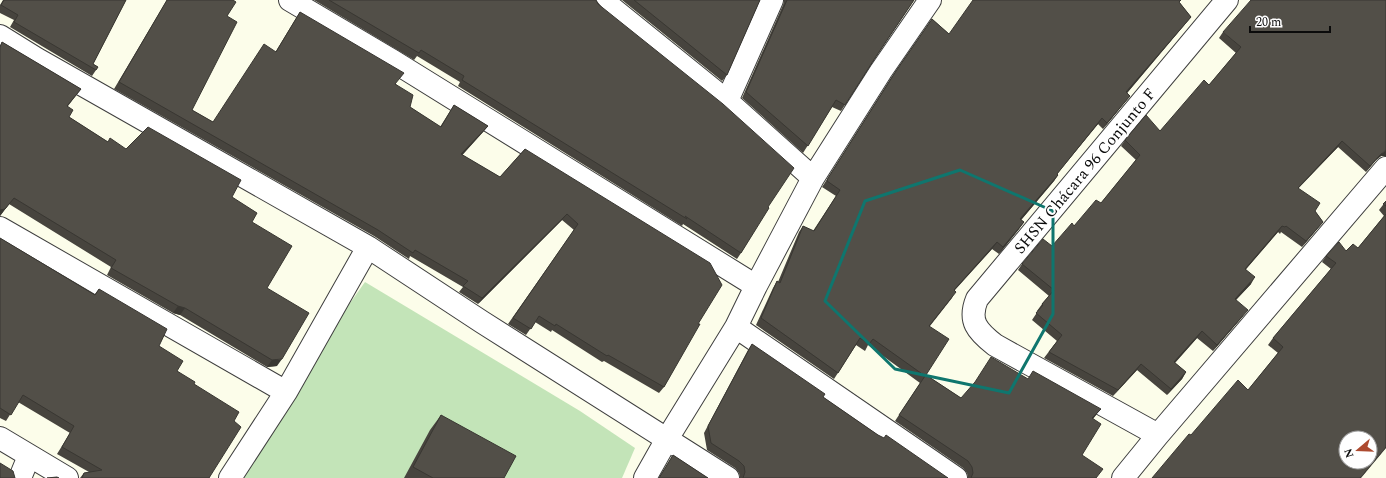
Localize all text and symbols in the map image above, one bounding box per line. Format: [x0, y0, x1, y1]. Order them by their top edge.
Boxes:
scale bar [1250, 8, 1330, 34]
text: 20 m [1256, 13, 1281, 32]
street label: SHSN Chácara 96 Conjunto F [1008, 83, 1162, 259]
north arrow [1338, 430, 1378, 470]
text: N [1340, 446, 1359, 460]

